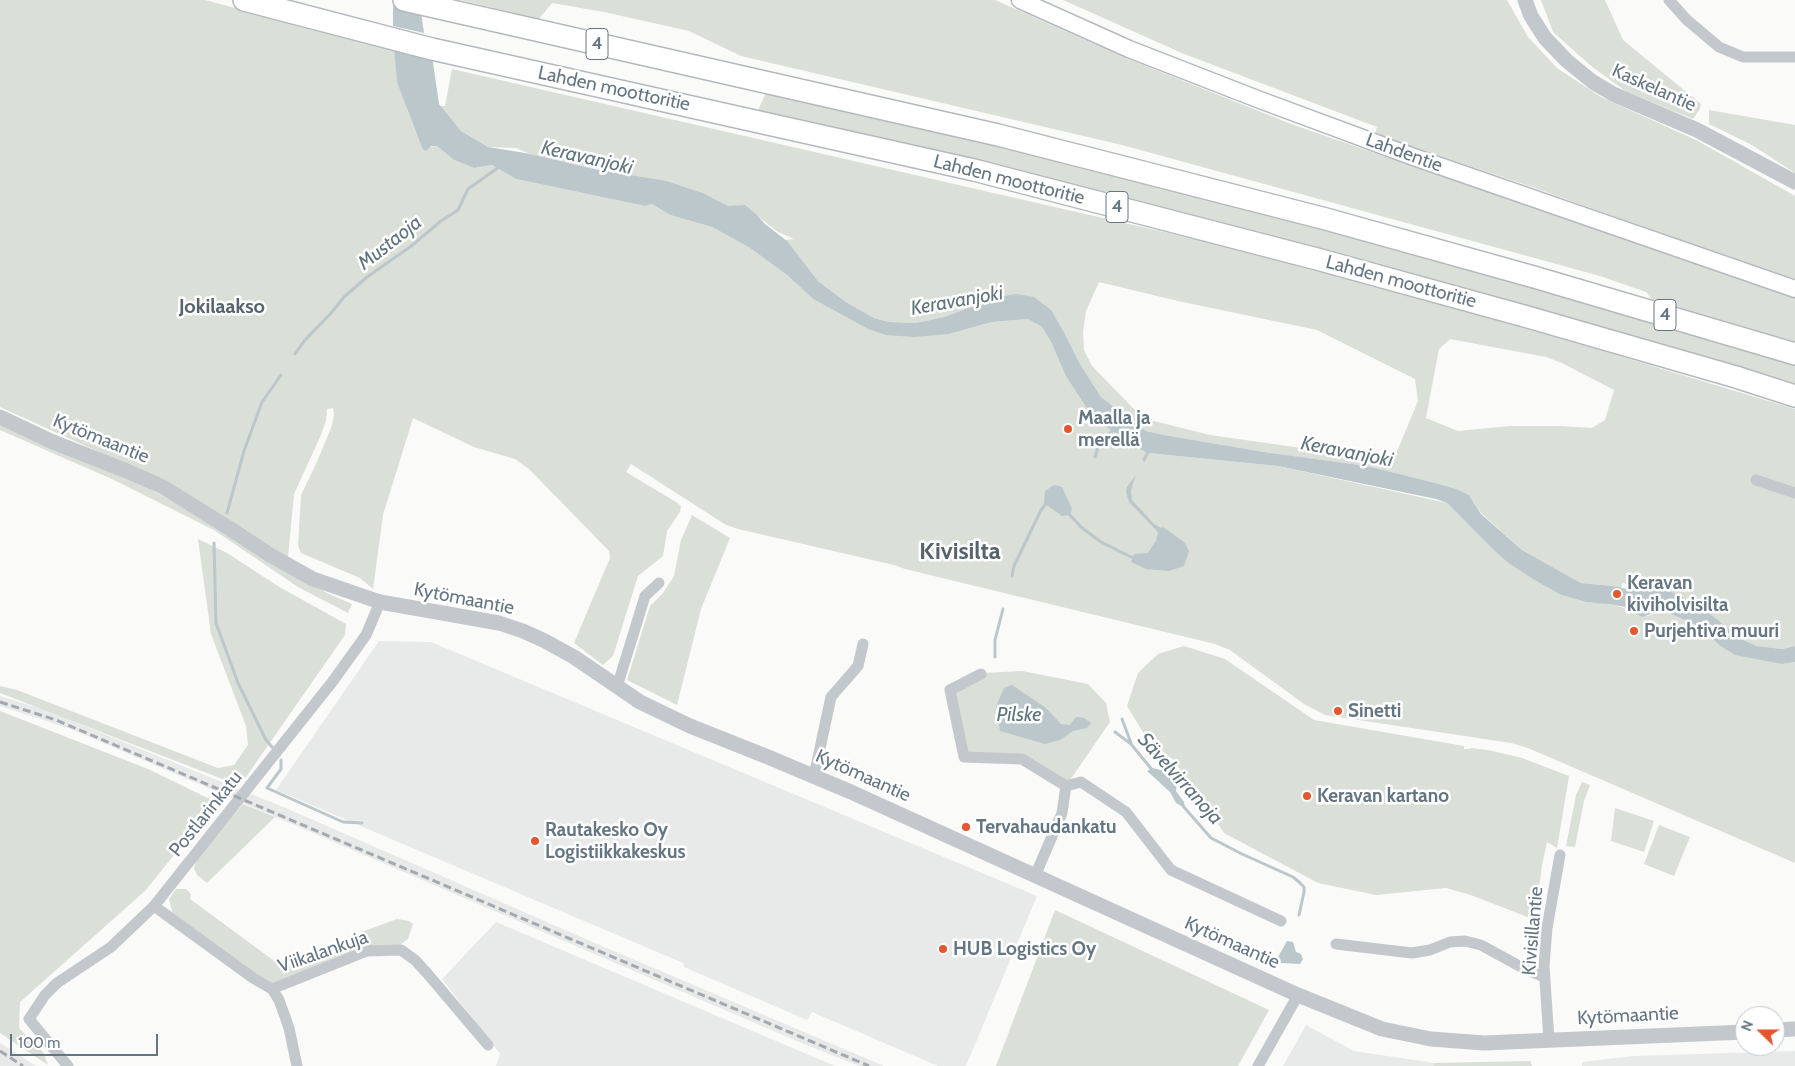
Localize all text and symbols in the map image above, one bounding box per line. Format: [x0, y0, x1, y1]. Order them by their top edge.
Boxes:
road number: 4 [586, 29, 608, 60]
street label: Kaskelantie [1608, 59, 1700, 117]
street label: Lahden moottoritie [536, 62, 692, 116]
street label: Lahdentie [1363, 129, 1445, 177]
water label: Keravanjoki [539, 136, 635, 180]
street label: Lahden moottoritie [931, 150, 1087, 210]
road number: 4 [1106, 192, 1128, 222]
water label: Mustaoja [353, 211, 427, 275]
street label: Lahden moottoritie [1323, 251, 1479, 313]
water label: Keravanjoki [909, 281, 1005, 321]
district label: Jokilaakso [179, 295, 265, 319]
road number: 4 [1654, 300, 1676, 330]
place label: Maalla ja merellä [1078, 407, 1150, 451]
street label: Kytömaantie [50, 409, 152, 469]
marker: Maalla ja merellä [1062, 423, 1074, 435]
water label: Keravanjoki [1299, 431, 1395, 473]
district label: Kivisilta [919, 538, 1001, 566]
place label: Keravan kiviholvisilta [1627, 572, 1728, 616]
street label: Kytömaantie [412, 578, 516, 620]
marker: Keravan kiviholvisilta [1611, 588, 1623, 600]
place label: Purjehtiva muuri [1644, 620, 1779, 642]
marker: Purjehtiva muuri [1628, 625, 1640, 637]
place label: Sinetti [1348, 700, 1401, 722]
water label: Pilske [997, 703, 1041, 727]
marker: Sinetti [1332, 705, 1344, 717]
water label: Sävelvirranoja [1132, 728, 1228, 830]
street label: Kytömaantie [812, 745, 914, 807]
street label: Postlarinkatu [165, 767, 247, 861]
place label: Keravan kartano [1317, 785, 1449, 807]
marker: Keravan kartano [1301, 790, 1313, 802]
place label: Tervahaudankatu [976, 816, 1117, 838]
place label: Rautakesko Oy Logistiikkakeskus [545, 819, 686, 863]
marker: Tervahaudankatu [960, 821, 972, 833]
marker: Rautakesko Oy Logistiikkakeskus [529, 835, 541, 847]
street label: Kivisillantie [1518, 886, 1548, 976]
street label: Kytömaantie [1181, 912, 1283, 974]
street label: Viikalankuja [275, 926, 371, 978]
place label: HUB Logistics Oy [953, 938, 1096, 960]
marker: HUB Logistics Oy [937, 943, 949, 955]
street label: Kytömaantie [1577, 1002, 1679, 1030]
north arrow [1735, 1006, 1785, 1056]
text: N [1737, 1018, 1757, 1034]
scale bar [12, 1024, 160, 1056]
text: 100 m [18, 1034, 60, 1052]

